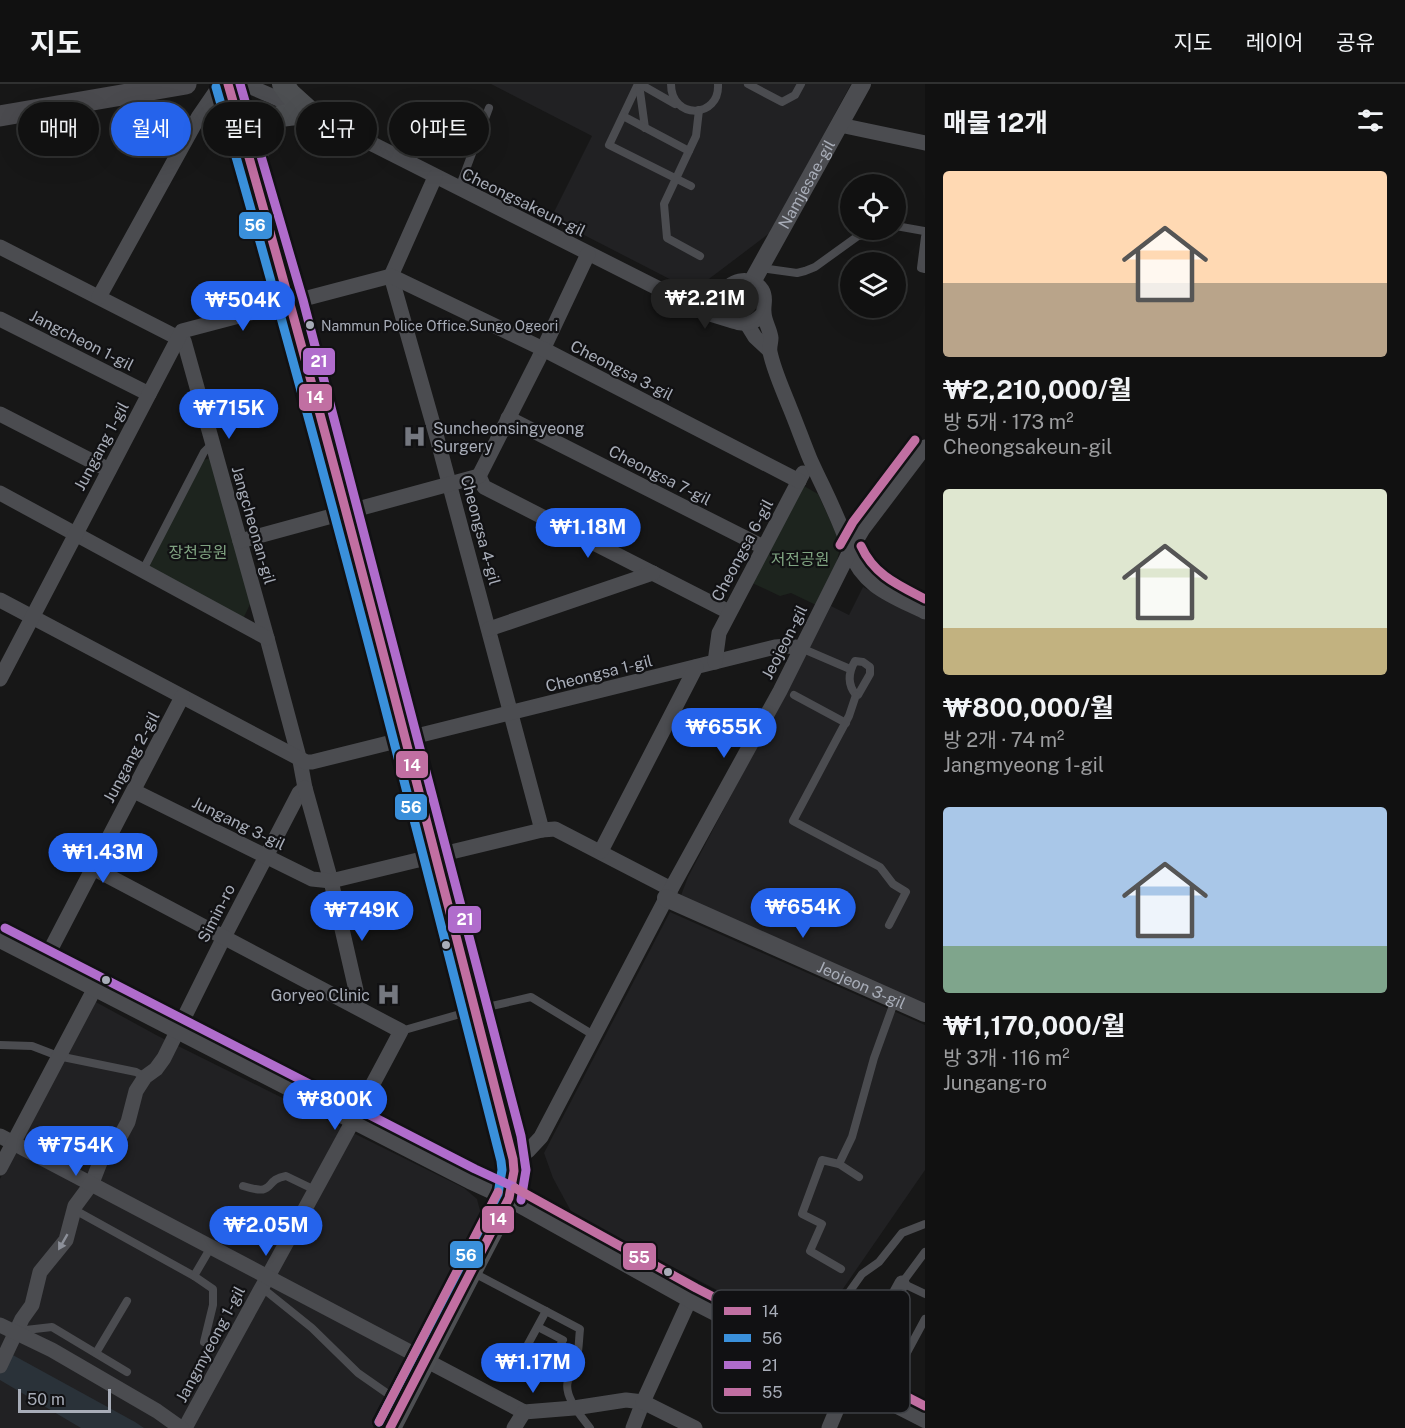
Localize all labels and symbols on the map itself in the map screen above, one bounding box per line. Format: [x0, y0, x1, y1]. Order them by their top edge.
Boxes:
street label: Namjesae-gil [774, 136, 839, 232]
street label: Cheongsakeun-gil [459, 164, 589, 241]
line badge: 56 [238, 211, 273, 240]
text: 56 [244, 216, 266, 235]
pin: ₩2.21M [656, 279, 754, 330]
pin: ₩504K [201, 281, 285, 332]
street label: Jangcheon 1-gil [26, 306, 137, 375]
place label: Nammun Police Office.Sungo Ogeori [321, 318, 558, 334]
marker: Nammun Police Office.Sungo Ogeori [304, 319, 316, 331]
street label: Cheongsa 3-gil [567, 336, 677, 405]
line badge: 21 [302, 347, 336, 376]
text: 21 [310, 352, 328, 371]
line badge: 14 [298, 383, 333, 412]
text: 14 [306, 388, 324, 407]
pin: ₩715K [187, 389, 271, 440]
street label: Jungang 1-gil [70, 398, 133, 494]
place label: Suncheonsingyeong Surgery [433, 419, 585, 456]
hospital icon: Suncheonsingyeong Surgery [402, 424, 428, 450]
street label: Cheongsa 7-gil [605, 441, 714, 510]
street label: Jangcheonan-gil [228, 464, 280, 587]
street label: Cheongsa 4-gil [457, 473, 504, 587]
street label: Cheongsa 6-gil [708, 496, 777, 605]
pin: ₩1.18M [539, 508, 637, 559]
park label: 장천공원 [169, 543, 227, 562]
park label: 저전공원 [771, 550, 829, 569]
street label: Jeojeon-gil [758, 602, 811, 683]
street label: Cheongsa 1-gil [544, 651, 655, 696]
street label: Jungang 2-gil [99, 708, 164, 806]
pin: ₩655K [682, 708, 766, 759]
line badge: 14 [395, 750, 429, 779]
text: 14 [403, 756, 421, 775]
street label: Jungang 3-gil [189, 793, 289, 854]
line badge: 56 [394, 793, 428, 821]
text: 56 [400, 798, 422, 817]
pin: ₩1.43M [54, 833, 152, 884]
street label: Simin-ro [194, 881, 239, 946]
pin: ₩654K [761, 888, 845, 939]
pin: ₩749K [320, 891, 404, 942]
line badge: 21 [447, 905, 482, 934]
text: 21 [456, 910, 474, 929]
unlabelled marker [440, 939, 452, 951]
street label: Jeojeon 3-gil [814, 957, 909, 1013]
unlabelled marker [100, 974, 112, 986]
hospital icon: Goryeo Clinic [375, 982, 401, 1008]
place label: Goryeo Clinic [271, 986, 370, 1005]
pin: ₩800K [293, 1080, 377, 1131]
pin: ₩754K [34, 1126, 118, 1177]
line badge: 14 [481, 1205, 515, 1234]
pin: ₩2.05M [217, 1206, 315, 1257]
text: 14 [489, 1210, 507, 1229]
one-way arrow [58, 1234, 68, 1251]
line badge: 56 [449, 1240, 484, 1269]
line badge: 55 [622, 1242, 657, 1271]
text: 56 [455, 1246, 477, 1265]
text: 55 [628, 1248, 650, 1267]
unlabelled marker [662, 1266, 674, 1278]
street label: Jangmyeong 1-gil [172, 1283, 249, 1406]
legend [712, 1290, 910, 1413]
text: 14 [762, 1302, 779, 1321]
text: 56 [762, 1329, 782, 1348]
pin: ₩1.17M [484, 1343, 582, 1394]
text: 21 [762, 1356, 778, 1375]
text: 55 [762, 1383, 783, 1402]
scale bar [18, 1386, 111, 1414]

